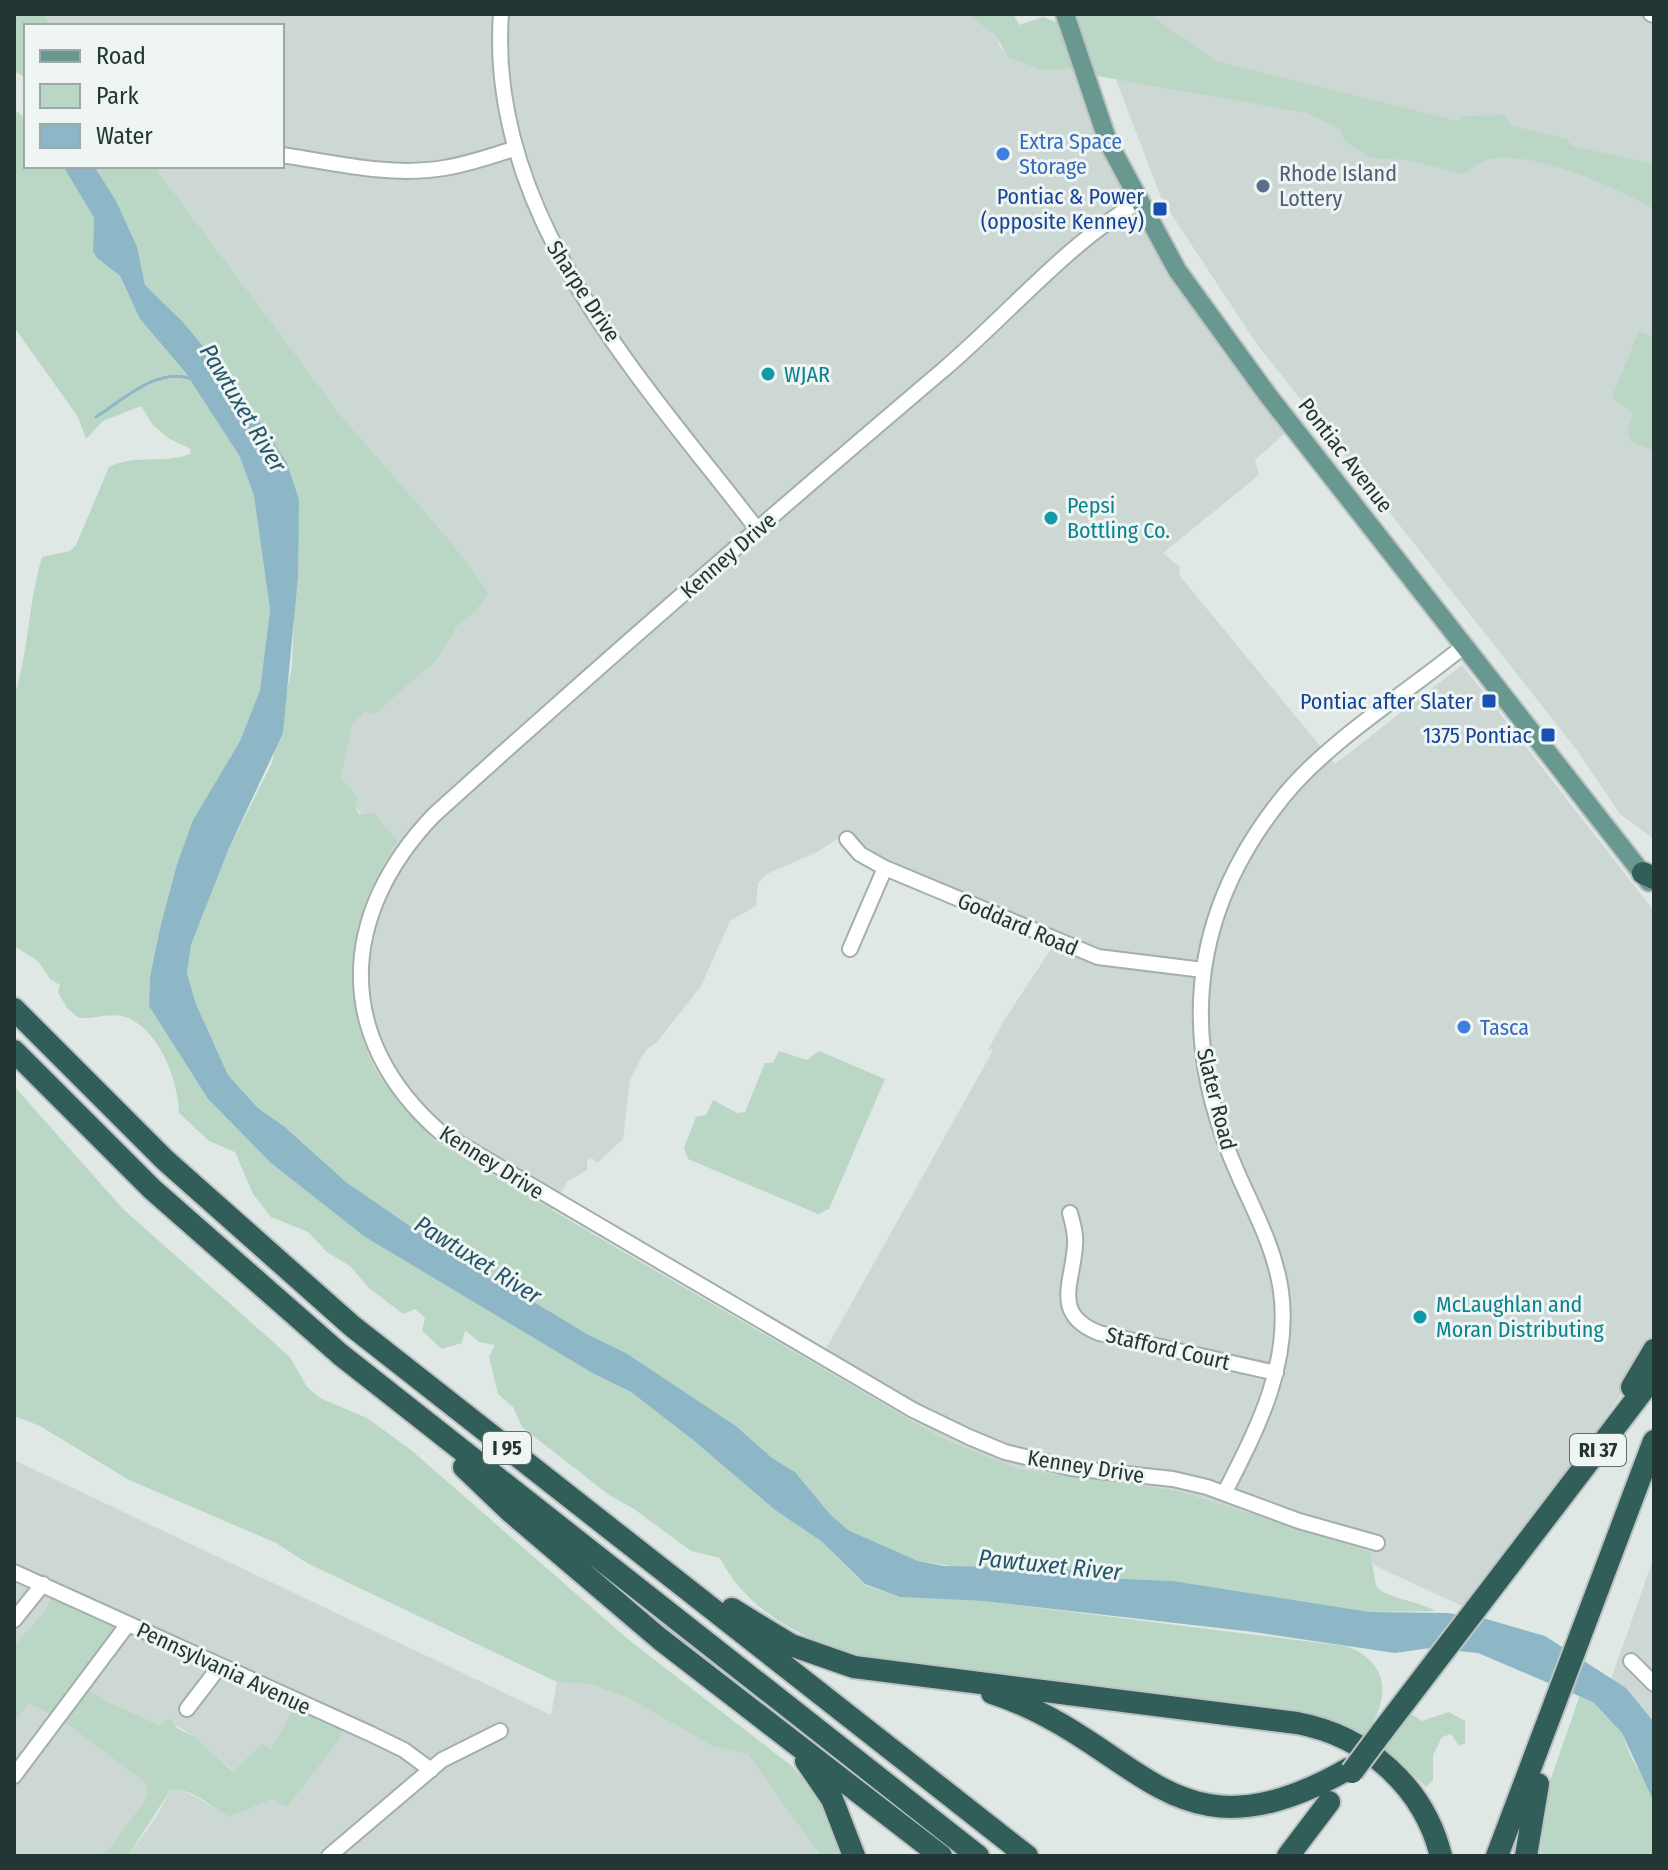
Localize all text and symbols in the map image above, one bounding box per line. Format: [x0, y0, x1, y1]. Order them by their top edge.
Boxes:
legend [24, 24, 284, 168]
text: Road [96, 42, 146, 70]
text: Park [96, 82, 139, 110]
text: Water [96, 122, 153, 150]
place label: Extra Space Storage [1019, 128, 1122, 180]
marker: Extra Space Storage [994, 145, 1012, 163]
place label: Rhode Island Lottery [1279, 160, 1397, 212]
marker: Rhode Island Lottery [1254, 177, 1272, 195]
place label: Pontiac & Power (opposite Kenney) [981, 183, 1144, 235]
marker: Pontiac & Power (opposite Kenney) [1151, 200, 1169, 218]
street label: Sharpe Drive [541, 236, 626, 347]
water label: Pawtuxet River [194, 339, 292, 478]
place label: WJAR [784, 361, 830, 388]
marker: WJAR [759, 365, 777, 383]
street label: Pontiac Avenue [1292, 393, 1399, 518]
place label: Pepsi Bottling Co. [1067, 492, 1170, 544]
street label: Kenney Drive [675, 507, 782, 604]
marker: Pepsi Bottling Co. [1042, 509, 1060, 527]
place label: Pontiac after Slater [1300, 688, 1473, 715]
marker: Pontiac after Slater [1480, 692, 1498, 710]
place label: 1375 Pontiac [1423, 722, 1533, 749]
marker: 1375 Pontiac [1539, 726, 1557, 744]
street label: Goddard Road [954, 887, 1082, 962]
place label: Tasca [1480, 1014, 1529, 1041]
marker: Tasca [1455, 1018, 1473, 1036]
street label: Slater Road [1191, 1046, 1242, 1153]
street label: Kenney Drive [435, 1120, 549, 1205]
water label: Pawtuxet River [409, 1210, 547, 1310]
place label: McLaughlan and Moran Distributing [1436, 1291, 1604, 1343]
marker: McLaughlan and Moran Distributing [1411, 1308, 1429, 1326]
street label: Stafford Court [1103, 1321, 1233, 1376]
road number: I 95 [483, 1432, 531, 1464]
road number: RI 37 [1570, 1434, 1626, 1466]
street label: Kenney Drive [1026, 1444, 1146, 1489]
water label: Pawtuxet River [977, 1544, 1124, 1587]
street label: Pennsylvania Avenue [133, 1616, 315, 1721]

